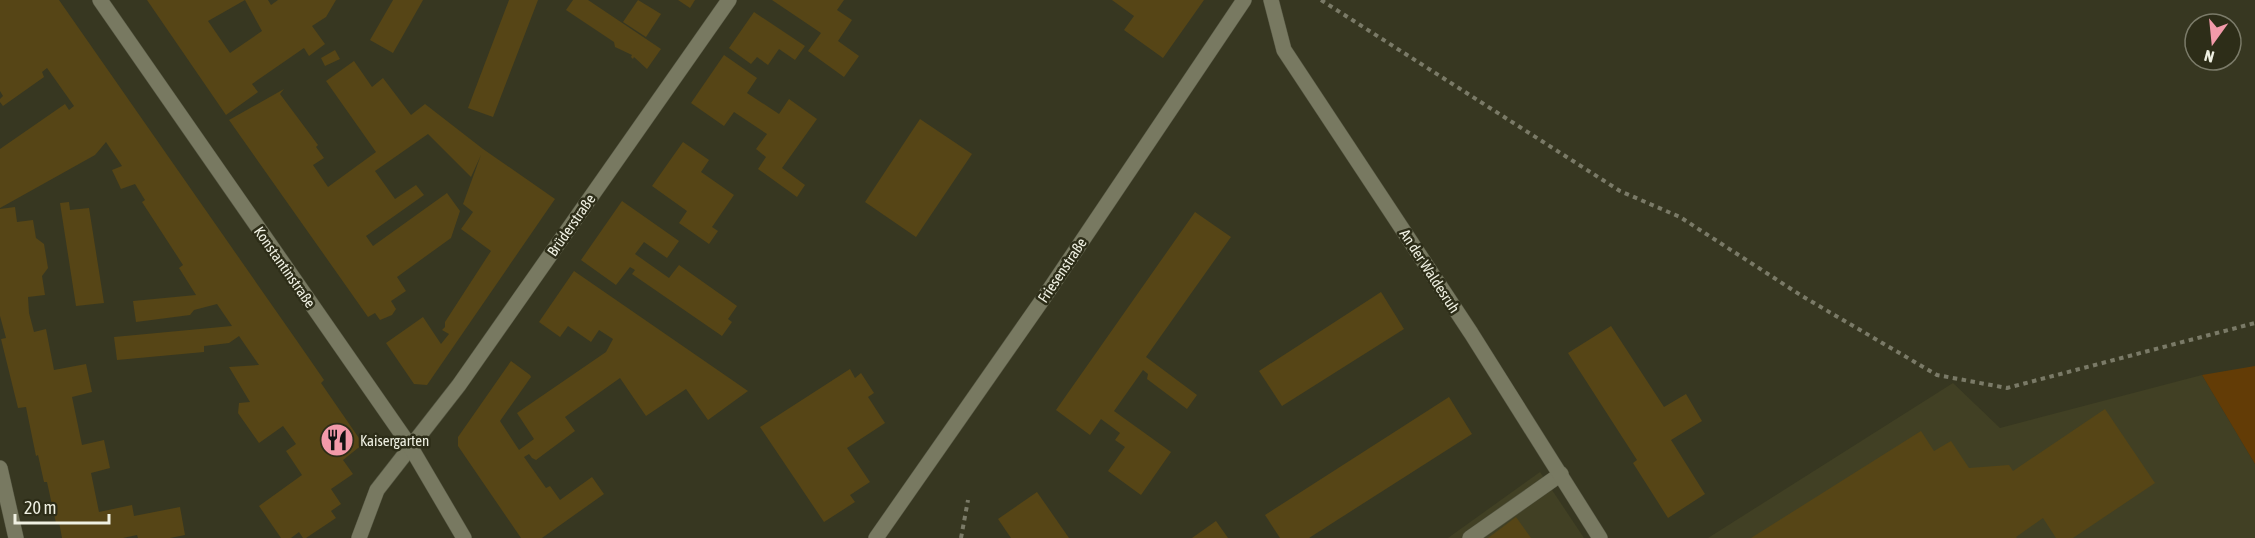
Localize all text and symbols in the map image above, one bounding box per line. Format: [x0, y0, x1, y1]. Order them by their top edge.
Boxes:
north arrow [2183, 12, 2243, 72]
text: N [2202, 47, 2216, 66]
street label: Brüderstraße [543, 191, 599, 259]
street label: Konstantinstraße [251, 223, 319, 311]
street label: An der Waldesruh [1397, 226, 1463, 316]
street label: Friesenstraße [1034, 234, 1090, 306]
restaurant icon: Kaisergarten [319, 422, 355, 458]
place label: Kaisergarten [360, 432, 429, 449]
scale bar [15, 487, 110, 525]
text: 20 m [24, 497, 56, 518]

